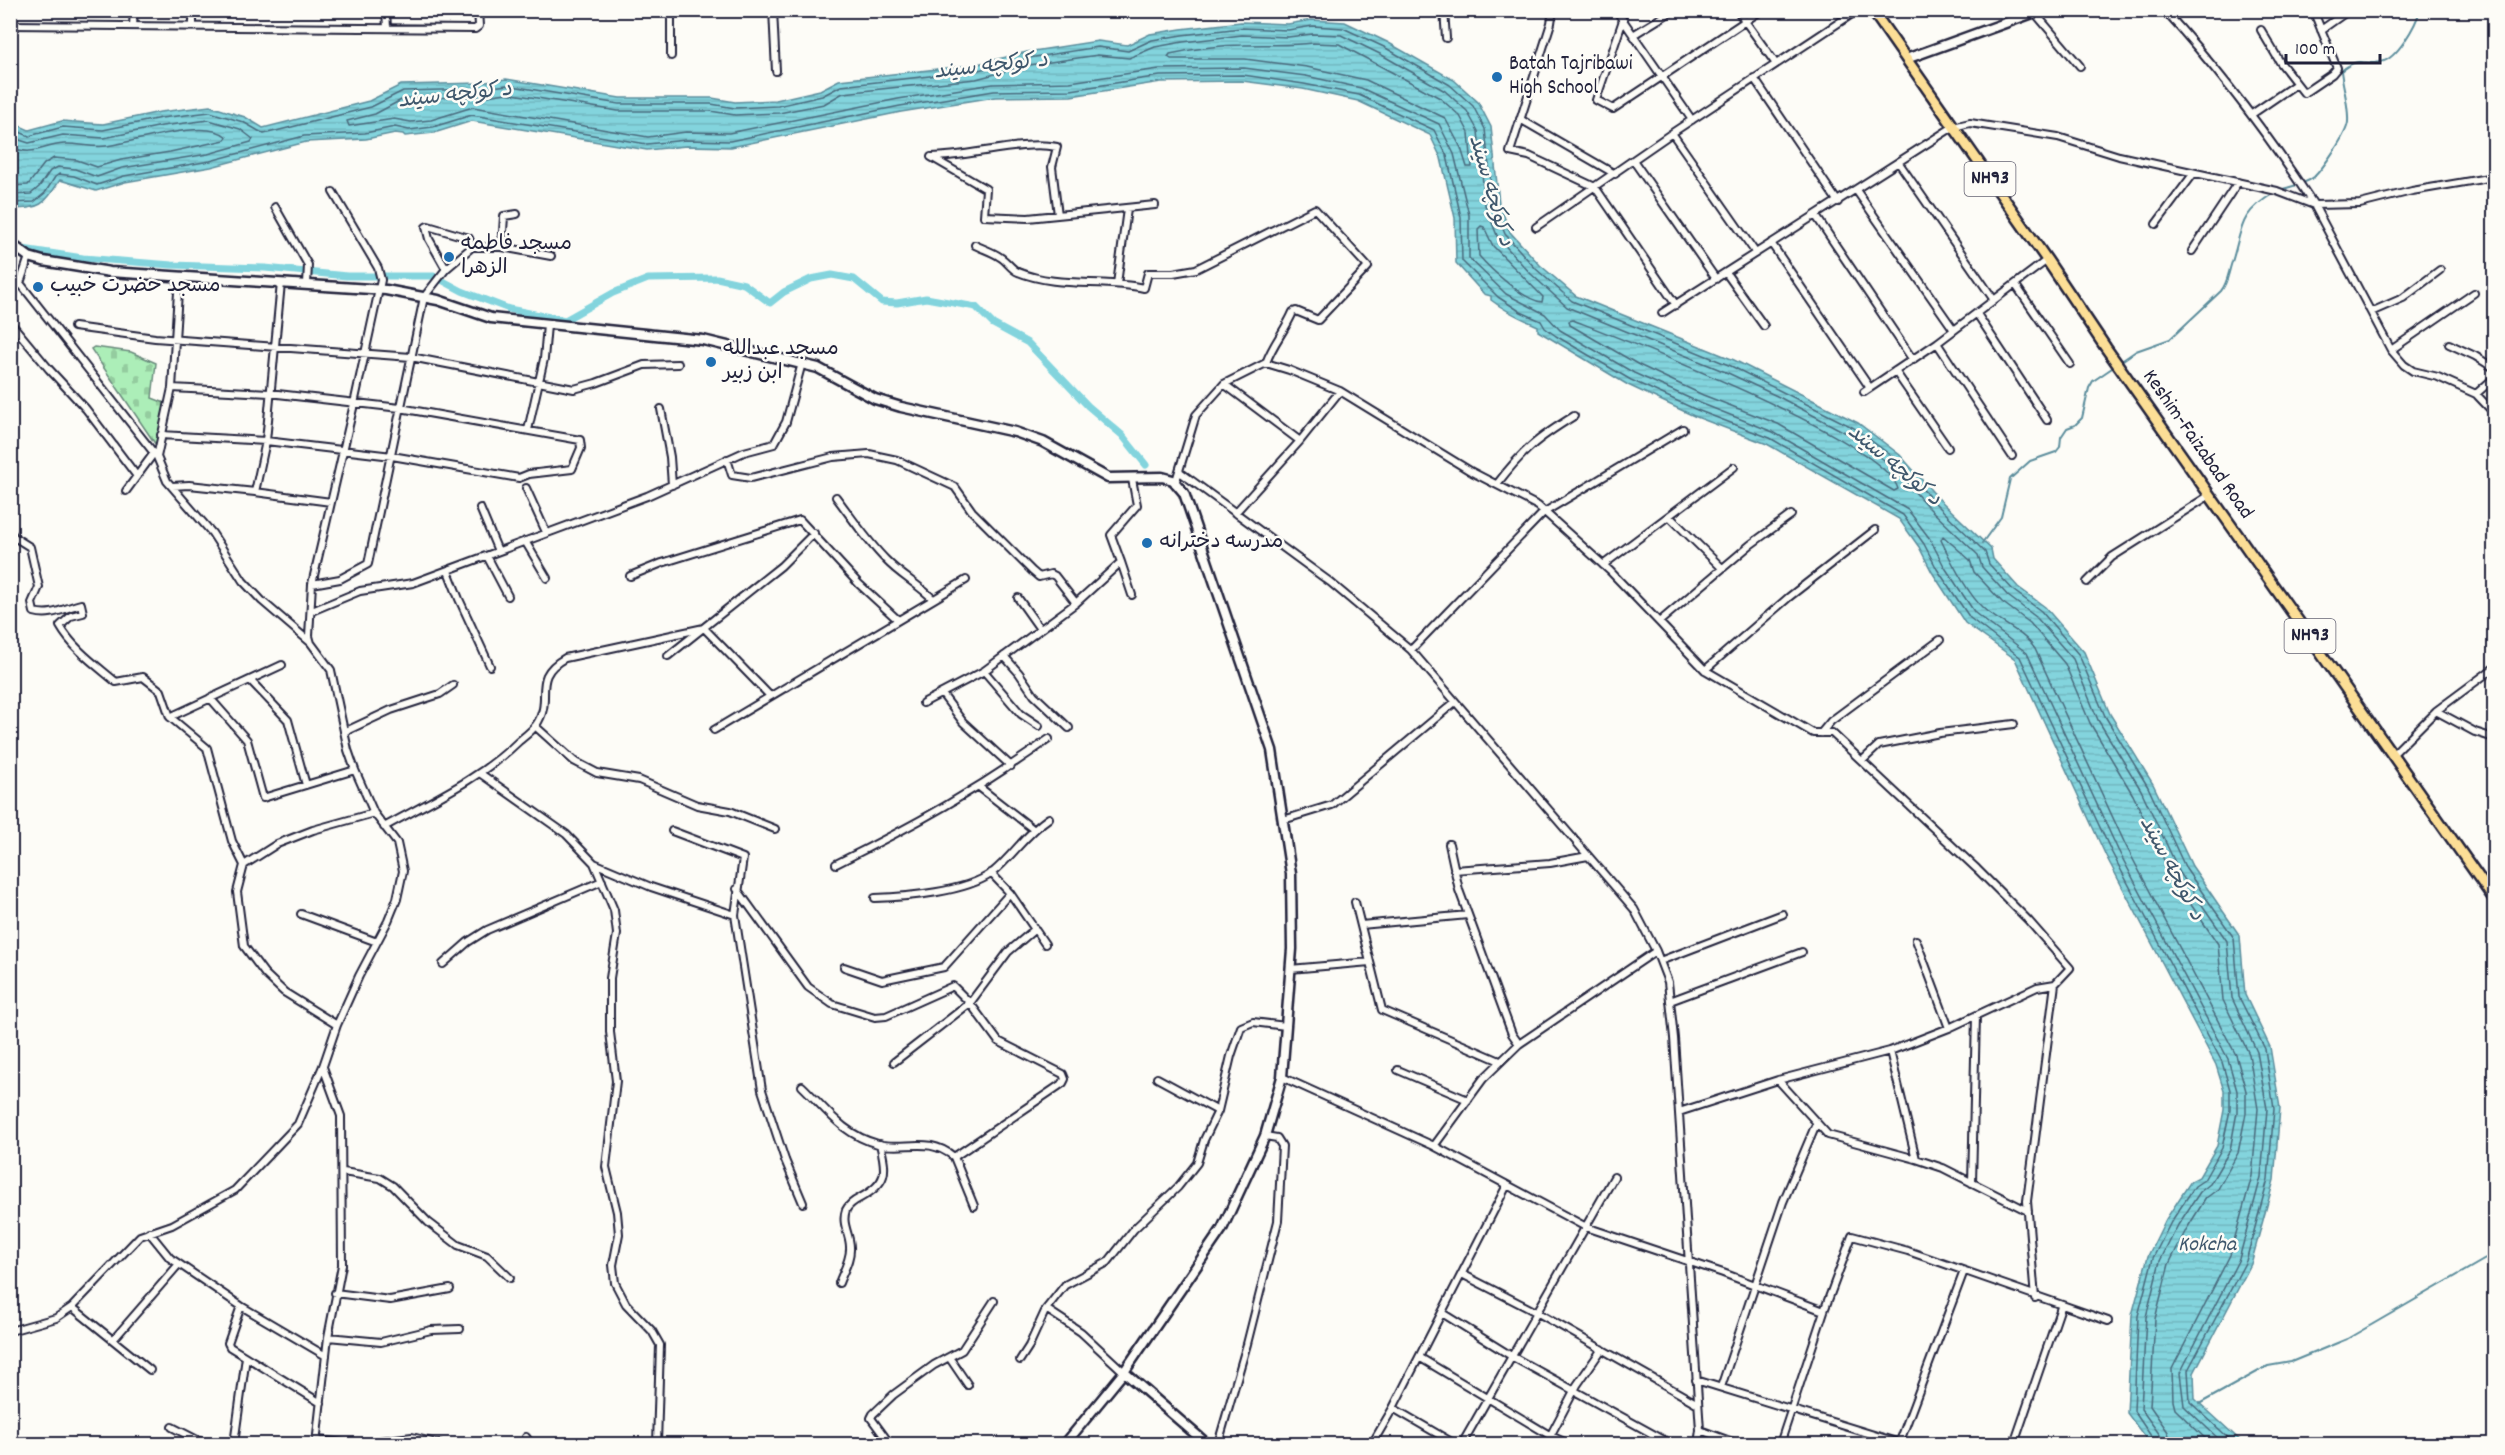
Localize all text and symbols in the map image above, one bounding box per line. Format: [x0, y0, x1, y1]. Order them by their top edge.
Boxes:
scale bar [2286, 27, 2380, 65]
text: 100 m [2295, 38, 2335, 63]
water label: د کوکچه سیند [933, 46, 1050, 88]
place label: Batah Tajribawi High School [1509, 50, 1633, 104]
marker: Batah Tajribawi High School [1490, 70, 1504, 84]
water label: د کوکچه سیند [397, 75, 514, 117]
water label: د کوکچه سیند [1459, 132, 1521, 251]
road number: NH93 [1964, 162, 2016, 196]
place label: مسجد فاطمه الزهرا [461, 230, 572, 284]
marker: مسجد فاطمه الزهرا [442, 250, 456, 264]
place label: مسجد حضرت خبیب [50, 272, 221, 302]
marker: مسجد حضرت خبیب [31, 280, 45, 294]
place label: مسجد عبدالله ابن زبیر [721, 335, 839, 389]
marker: مسجد عبدالله ابن زبیر [704, 355, 718, 369]
street label: Keshim-Faizabad Road [2134, 364, 2260, 526]
water label: د کوکچه سیند [1840, 417, 1948, 515]
place label: مدرسه دخترانه [1159, 528, 1283, 558]
marker: مدرسه دخترانه [1140, 536, 1154, 550]
road number: NH93 [2284, 619, 2336, 653]
water label: د کوکچه سیند [2130, 811, 2212, 927]
water label: Kokcha [2178, 1230, 2238, 1261]

